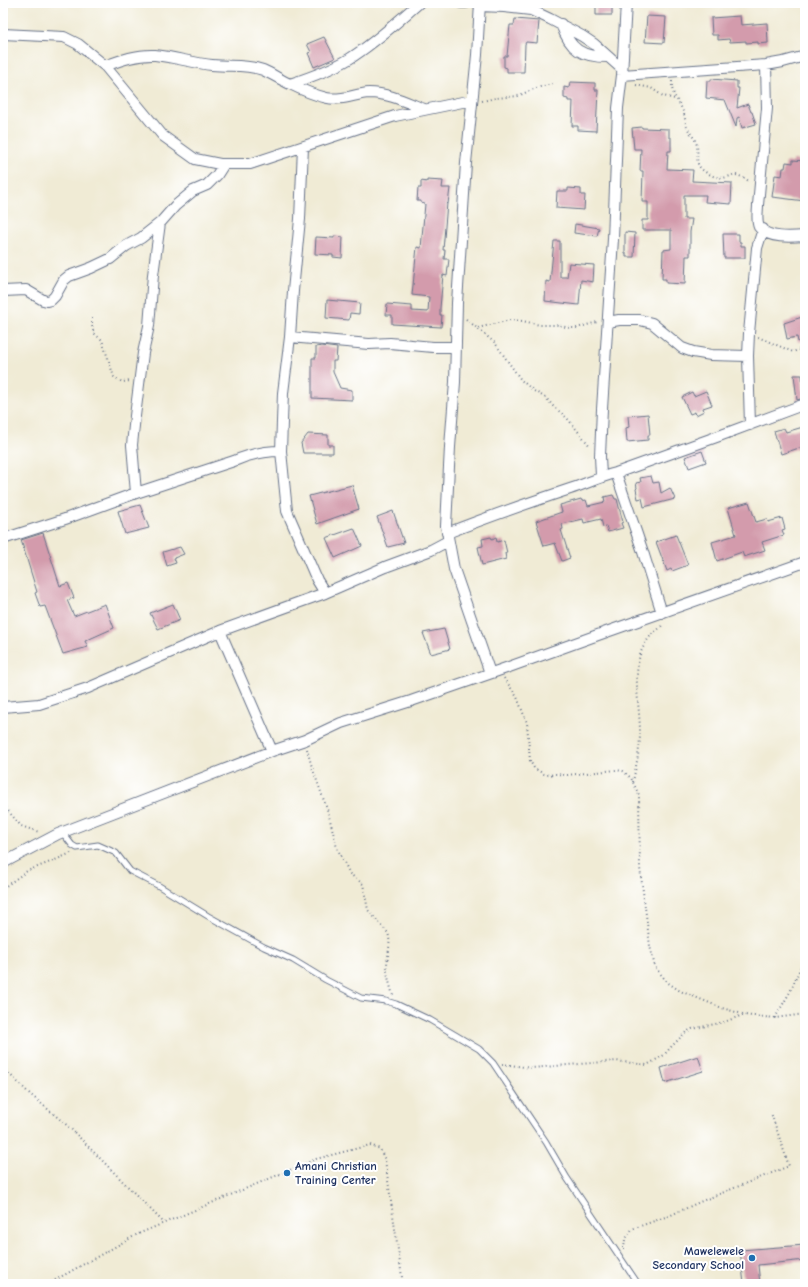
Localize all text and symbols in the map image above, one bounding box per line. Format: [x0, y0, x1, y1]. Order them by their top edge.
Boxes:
place label: Amani Christian Training Center [295, 1159, 377, 1187]
marker: Amani Christian Training Center [282, 1168, 292, 1178]
place label: Mawelewele Secondary School [652, 1244, 744, 1272]
marker: Mawelewele Secondary School [747, 1253, 757, 1263]

